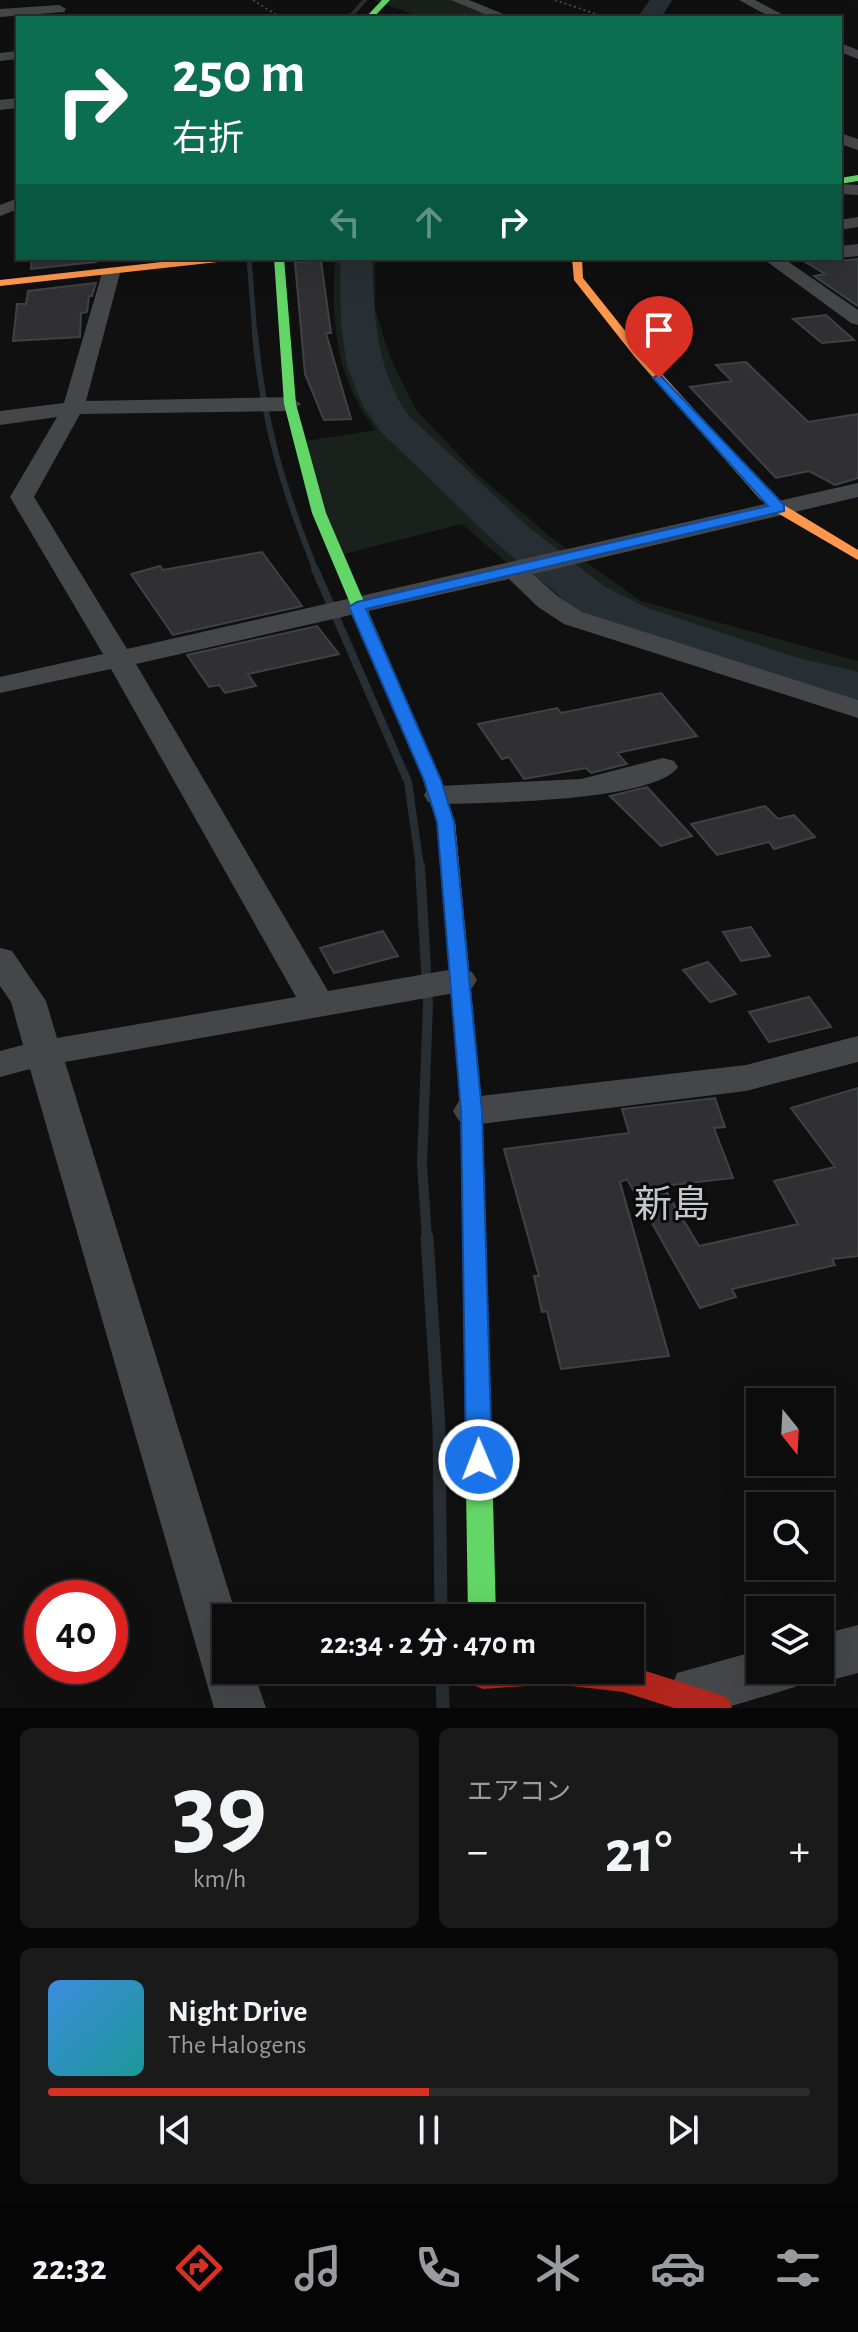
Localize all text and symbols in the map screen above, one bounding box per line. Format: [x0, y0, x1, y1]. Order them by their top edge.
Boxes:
text: 250 m [172, 46, 305, 102]
icon: right [40, 48, 144, 152]
text: 右折 [172, 121, 244, 157]
icon: left [323, 200, 367, 244]
icon: ahead [407, 200, 451, 244]
icon: right [491, 200, 535, 244]
pin [625, 296, 693, 378]
icon: arrive [637, 308, 681, 352]
district label: 新島 [634, 1184, 710, 1225]
north arrow [746, 1388, 834, 1476]
map controls [746, 1388, 834, 1684]
position arrow [437, 1418, 521, 1502]
button: search [746, 1492, 834, 1580]
speed limit sign: 40 [24, 1580, 128, 1684]
button: layers [746, 1596, 834, 1684]
text: 22:34 · 2 分 · 470 m [320, 1629, 536, 1659]
text: 39 [172, 1760, 267, 1864]
text: エアコン [467, 1779, 571, 1805]
text: 21° [605, 1823, 672, 1883]
text: − [467, 1830, 488, 1874]
text: + [789, 1830, 810, 1874]
text: km/h [193, 1866, 246, 1892]
text: Night Drive [168, 1997, 307, 2027]
text: The Halogens [168, 2032, 306, 2058]
icon: previous [153, 2108, 197, 2152]
icon: pause [407, 2108, 451, 2152]
icon: next [661, 2108, 705, 2152]
icon: directions [171, 2240, 227, 2296]
icon: music [290, 2240, 346, 2296]
icon: phone [410, 2240, 466, 2296]
icon: climate [530, 2240, 586, 2296]
icon: car [650, 2240, 706, 2296]
icon: filters [770, 2240, 826, 2296]
text: 22:32 [32, 2250, 107, 2286]

